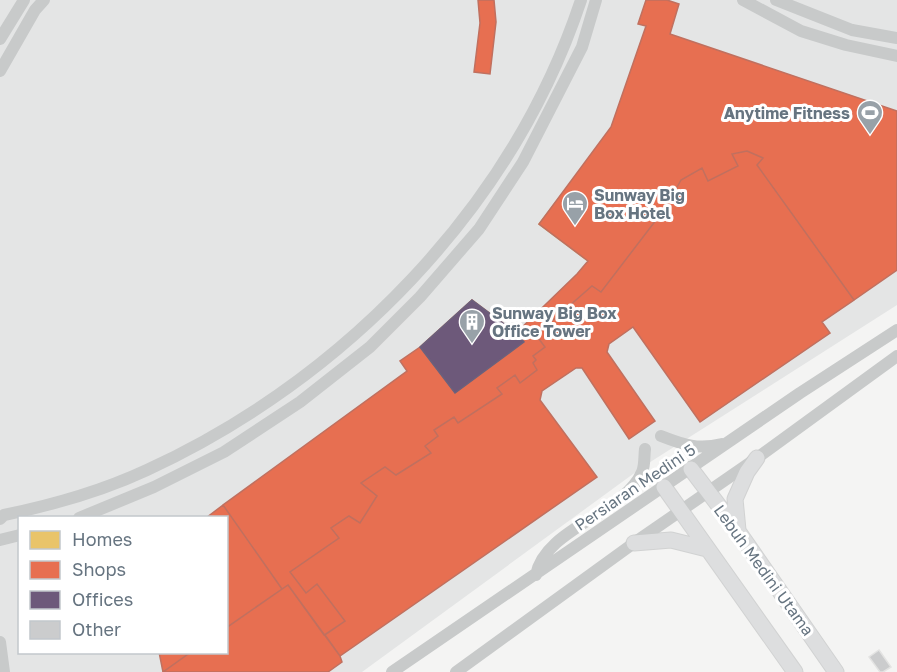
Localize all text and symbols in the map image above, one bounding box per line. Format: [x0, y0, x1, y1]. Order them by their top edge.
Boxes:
sports icon: Anytime Fitness [855, 98, 885, 136]
place label: Anytime Fitness [724, 103, 850, 123]
place label: Sunway Big Box Hotel [594, 185, 685, 223]
hotel icon: Sunway Big Box Hotel [560, 189, 590, 227]
place label: Sunway Big Box Office Tower [492, 303, 617, 341]
building icon: Sunway Big Box Office Tower [457, 307, 487, 345]
street label: Persiaran Medini 5 [571, 439, 699, 535]
street label: Lebuh Medini Utama [710, 501, 818, 639]
legend [18, 516, 228, 654]
text: Homes [72, 528, 132, 550]
text: Shops [72, 558, 126, 580]
text: Offices [72, 588, 133, 610]
text: Other [72, 618, 121, 640]

